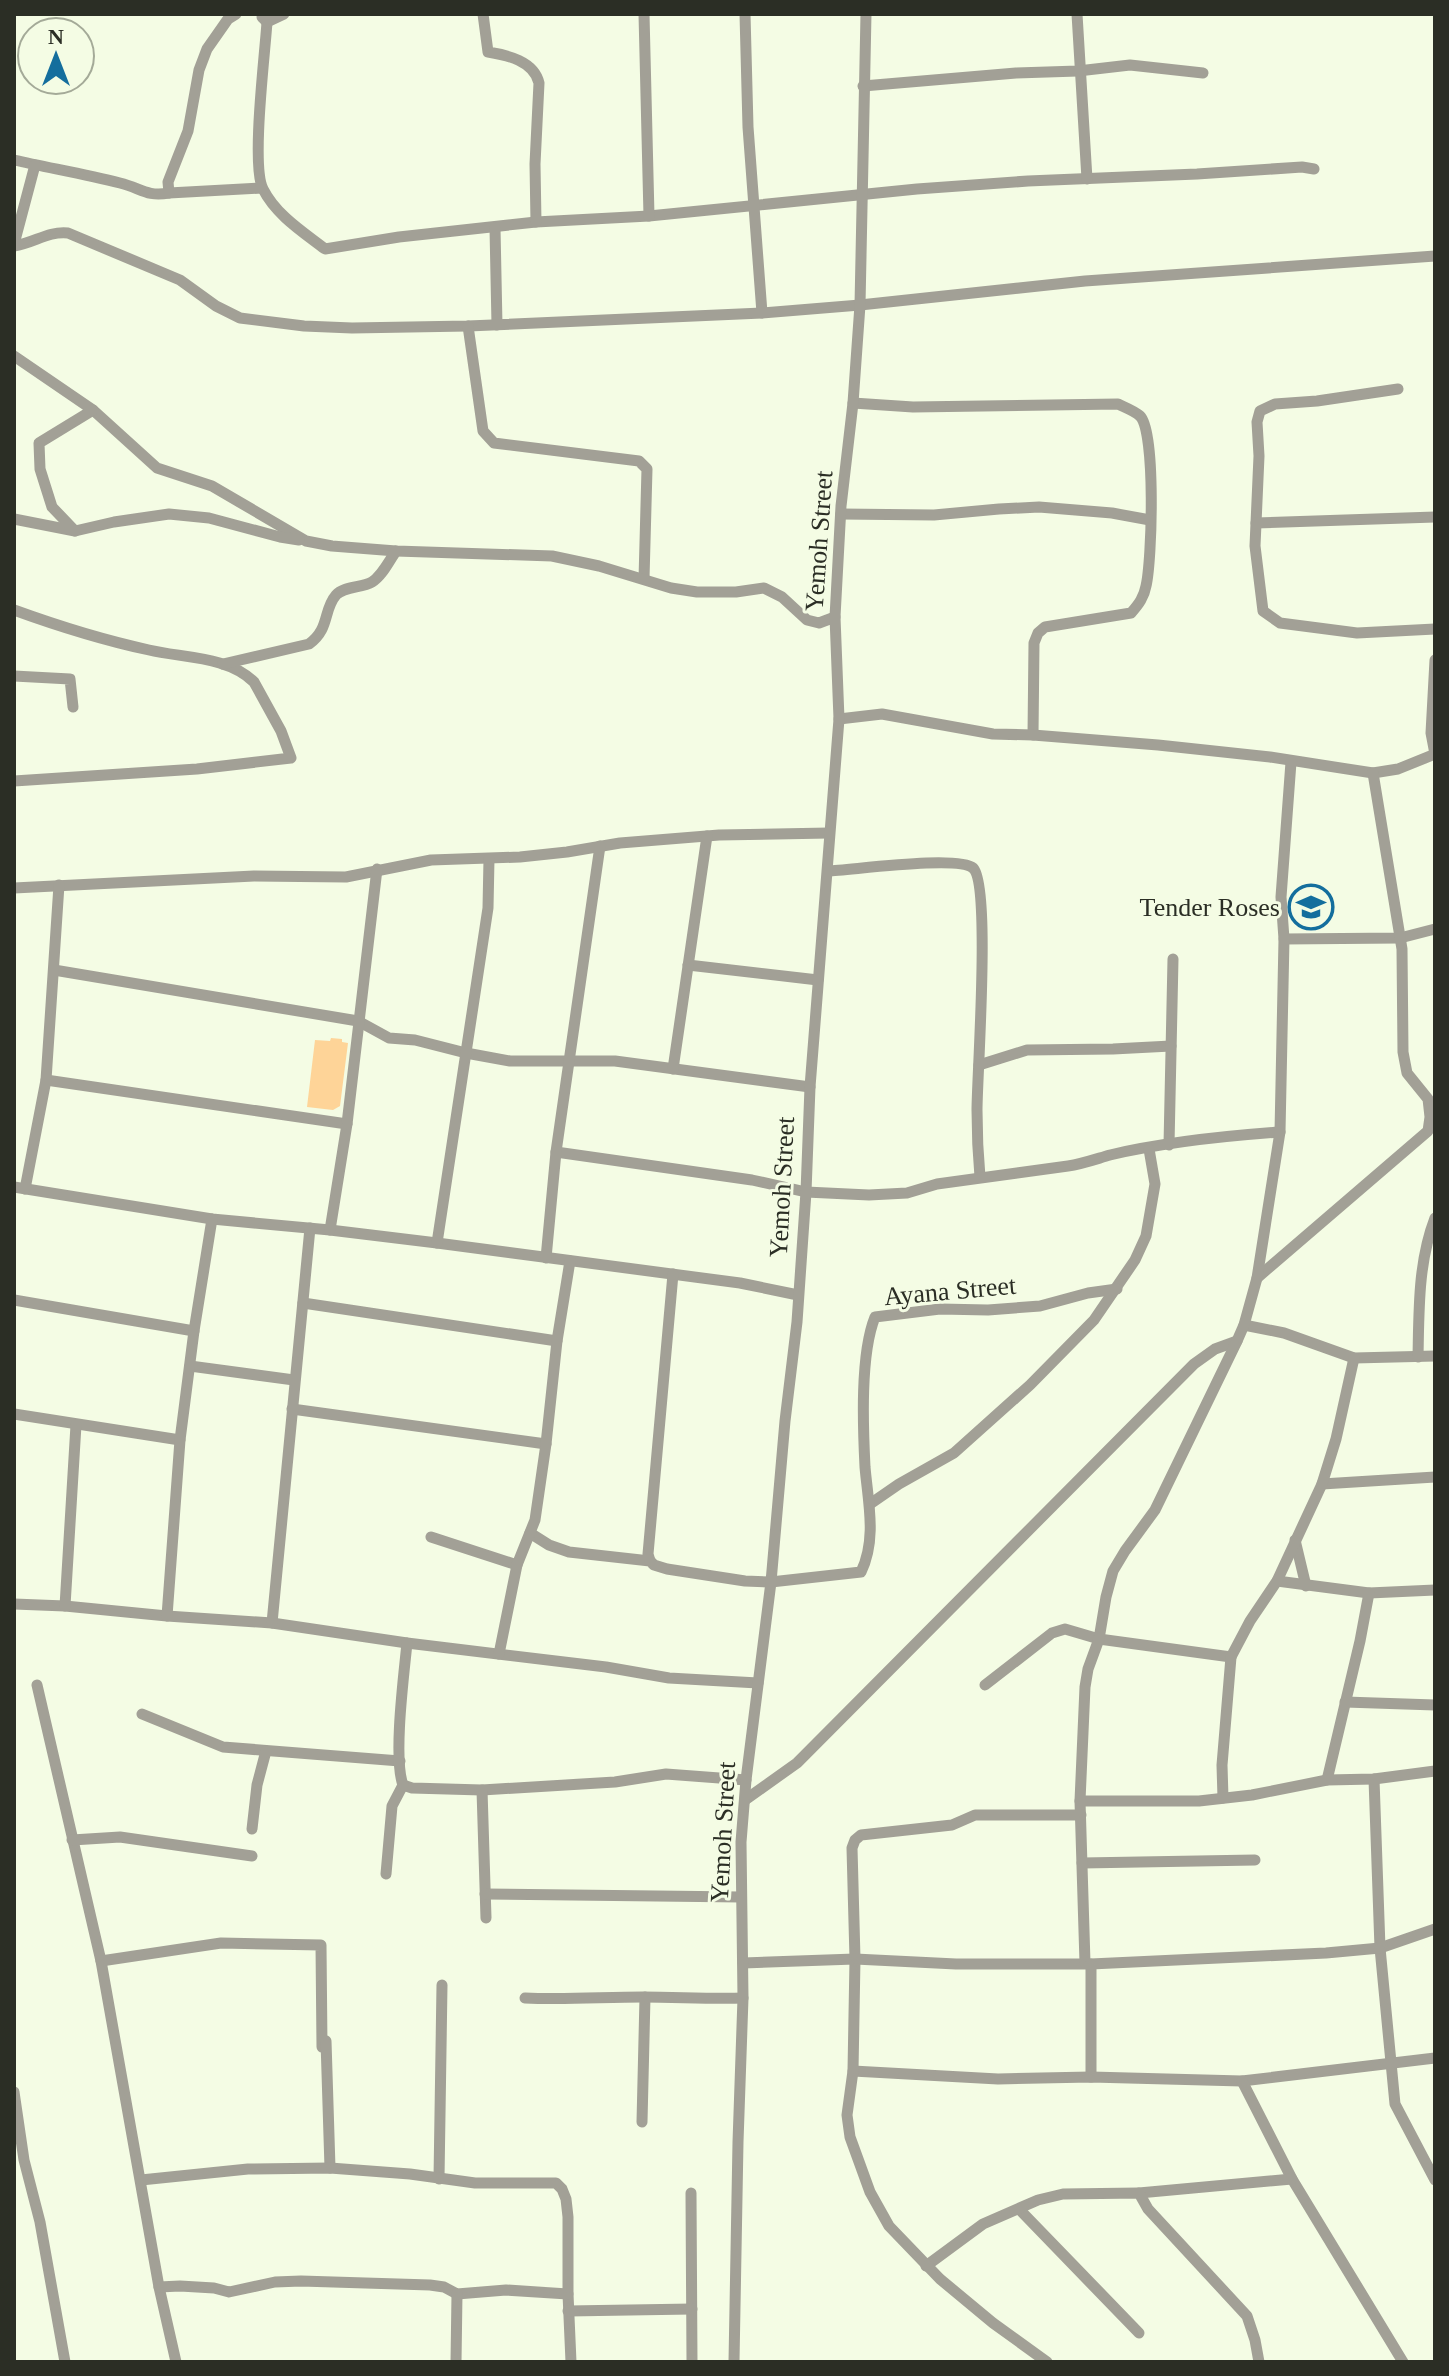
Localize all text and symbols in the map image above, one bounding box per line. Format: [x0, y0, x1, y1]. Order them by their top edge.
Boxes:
north arrow [16, 16, 96, 96]
text: N [48, 24, 64, 49]
street label: Yemoh Street [800, 469, 838, 612]
school or university icon: Tender Roses [1287, 883, 1335, 931]
place label: Tender Roses [1140, 893, 1280, 922]
street label: Yemoh Street [764, 1115, 800, 1258]
street label: Ayana Street [883, 1271, 1018, 1311]
street label: Yemoh Street [705, 1760, 741, 1903]

